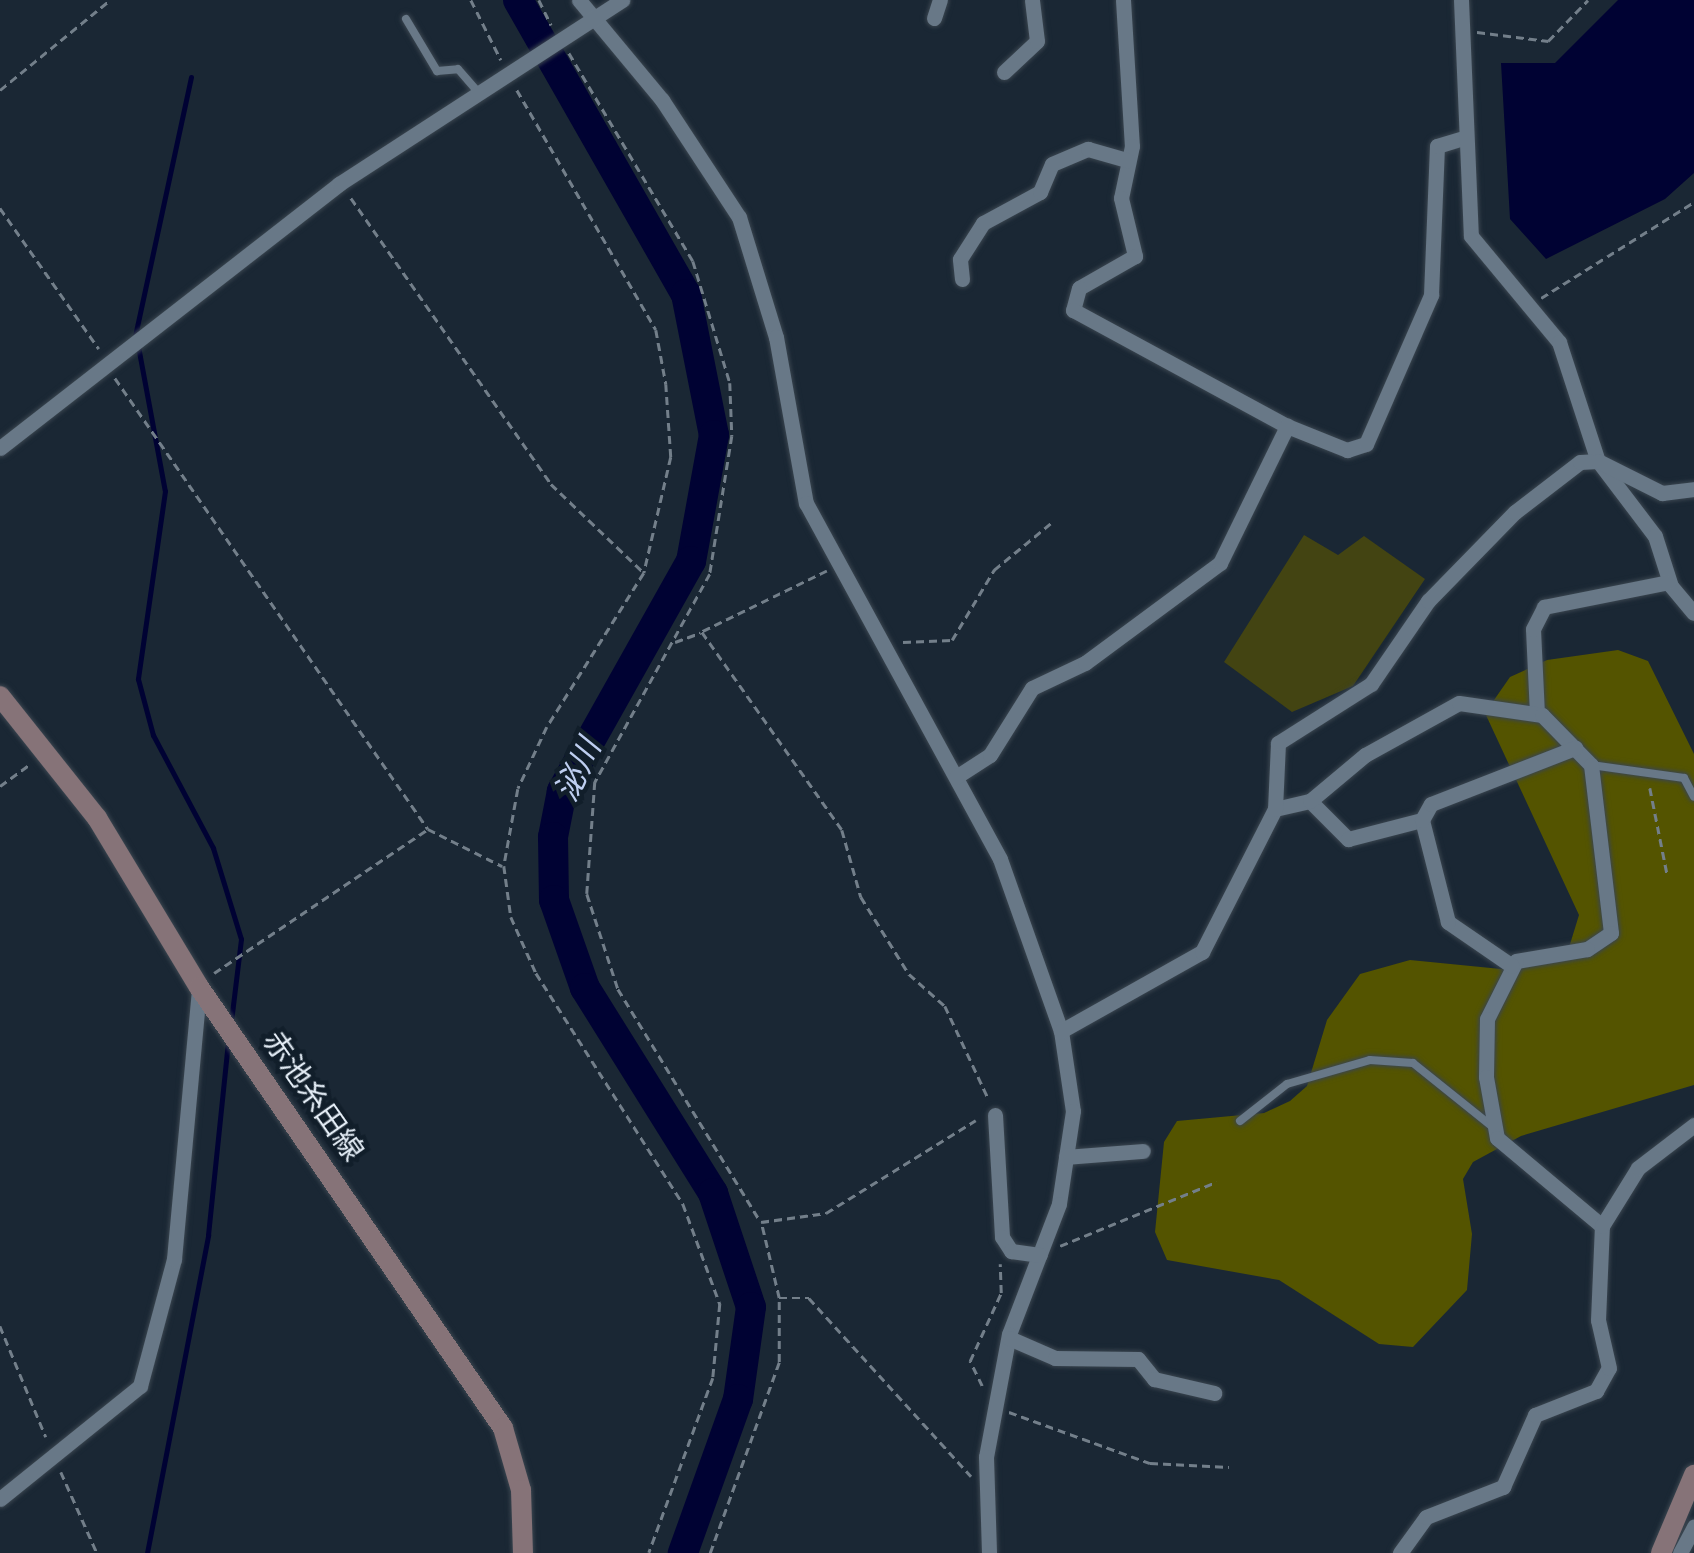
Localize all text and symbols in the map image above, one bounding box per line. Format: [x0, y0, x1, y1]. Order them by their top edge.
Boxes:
water label: 泌川 [547, 733, 609, 807]
street label: 赤池糸田線 [255, 1024, 371, 1168]

